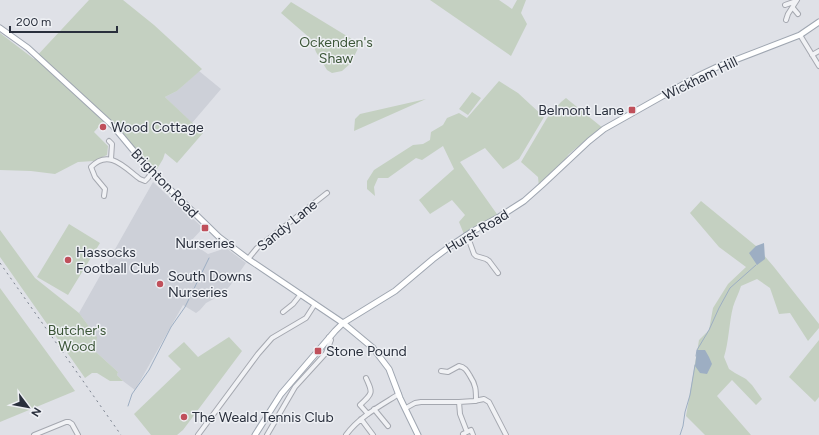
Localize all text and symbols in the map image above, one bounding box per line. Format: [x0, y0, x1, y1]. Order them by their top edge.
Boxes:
scale bar [10, 8, 117, 34]
text: 200 m [16, 15, 51, 29]
park label: Ockenden's Shaw [299, 34, 373, 67]
street label: Wickham Hill [660, 53, 740, 104]
place label: Belmont Lane [538, 102, 624, 119]
marker: Belmont Lane [627, 105, 637, 115]
place label: Wood Cottage [111, 119, 204, 136]
marker: Wood Cottage [98, 122, 108, 132]
street label: Brighton Road [127, 145, 202, 221]
street label: Sandy Lane [254, 196, 321, 255]
street label: Hurst Road [443, 206, 512, 257]
marker: Nurseries [200, 223, 210, 233]
place label: Nurseries [175, 235, 235, 252]
place label: Hassocks Football Club [76, 244, 159, 277]
marker: Hassocks Football Club [63, 255, 73, 265]
place label: South Downs Nurseries [168, 268, 252, 301]
marker: South Downs Nurseries [155, 279, 165, 289]
park label: Butcher's Wood [48, 322, 106, 355]
place label: Stone Pound [326, 343, 407, 360]
marker: Stone Pound [313, 346, 323, 356]
north arrow [8, 387, 48, 427]
text: N [28, 405, 44, 419]
place label: The Weald Tennis Club [192, 409, 334, 426]
marker: The Weald Tennis Club [179, 412, 189, 422]

